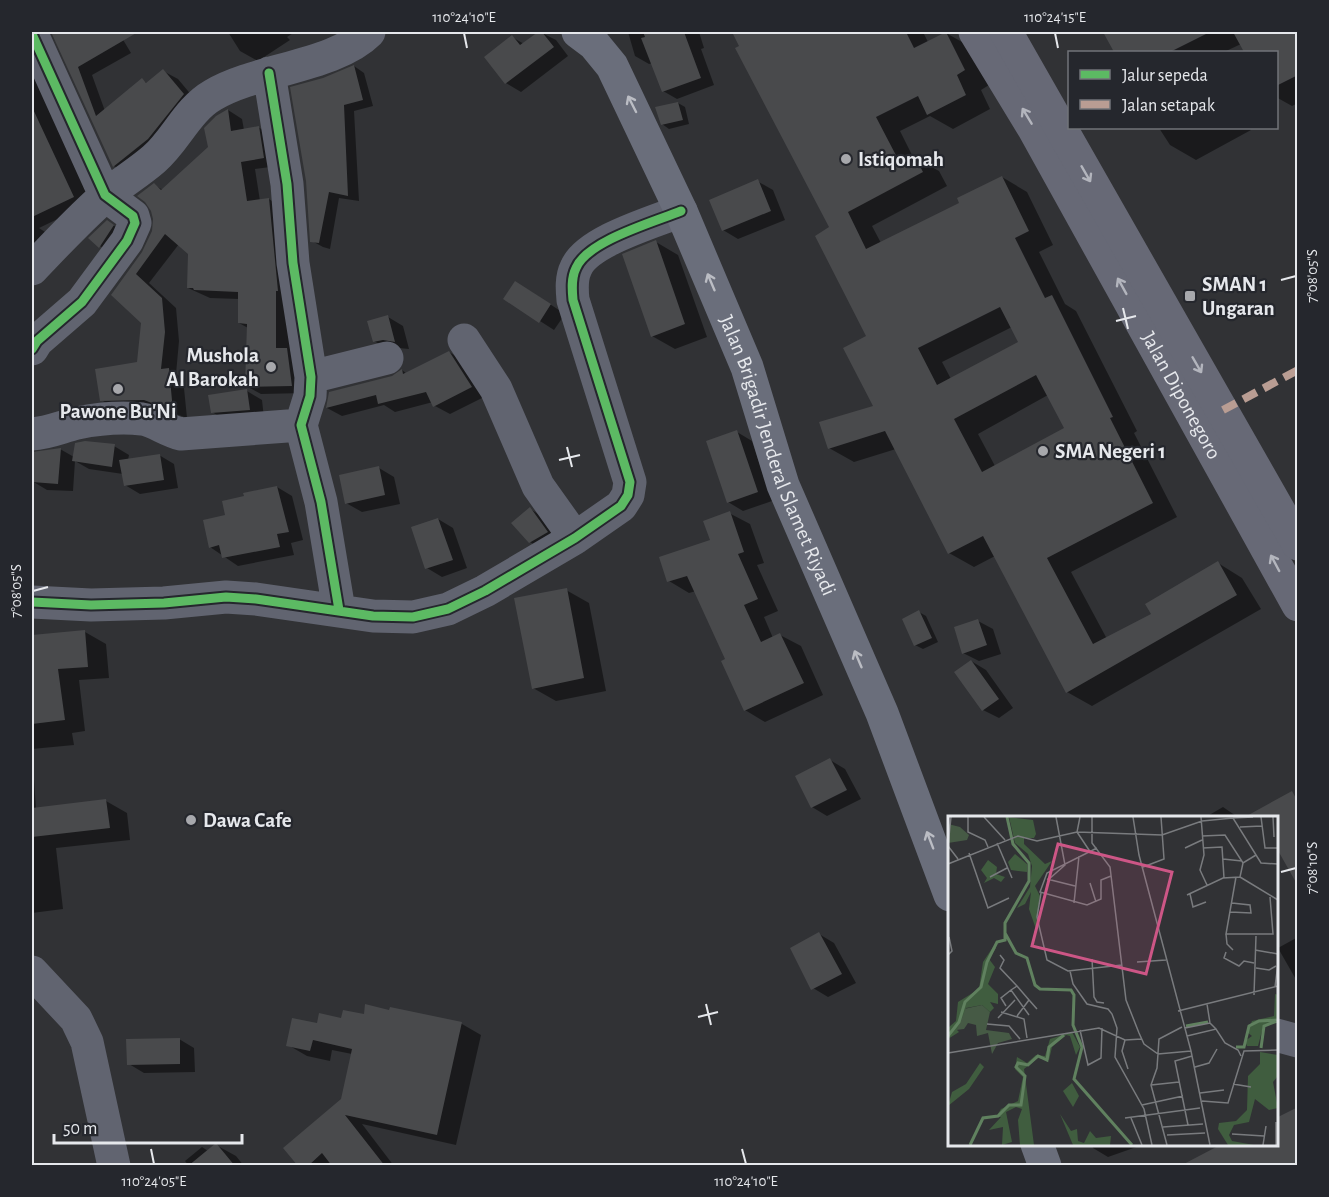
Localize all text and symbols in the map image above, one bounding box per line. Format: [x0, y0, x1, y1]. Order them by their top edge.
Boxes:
text: 110°24'10"E [432, 10, 496, 25]
text: 110°24'15"E [1024, 10, 1086, 25]
legend [1068, 51, 1278, 129]
text: Jalur sepeda [1122, 67, 1208, 85]
one-way arrow [625, 95, 637, 113]
text: Jalan setapak [1122, 97, 1216, 115]
one-way arrow [1020, 108, 1032, 125]
place label: Istiqomah [858, 149, 944, 170]
marker: Istiqomah [839, 152, 853, 166]
one-way arrow [1080, 165, 1092, 182]
text: 7°08'05"S [1305, 249, 1320, 303]
one-way arrow [705, 273, 716, 291]
place label: SMAN 1 Ungaran [1202, 274, 1275, 319]
one-way arrow [1116, 278, 1127, 296]
marker: SMAN 1 Ungaran [1183, 289, 1197, 303]
street label: Jalan Brigadir Jenderal Slamet Riyadi [715, 312, 840, 599]
street label: Jalan Diponegoro [1138, 328, 1225, 463]
place label: Mushola Al Barokah [166, 345, 259, 390]
one-way arrow [1191, 356, 1203, 373]
marker: Mushola Al Barokah [264, 360, 278, 374]
marker: Pawone Bu'Ni [111, 382, 125, 396]
place label: Pawone Bu'Ni [60, 401, 176, 422]
place label: SMA Negeri 1 [1055, 441, 1166, 462]
marker: SMA Negeri 1 [1036, 444, 1050, 458]
one-way arrow [1269, 555, 1281, 572]
text: 7°08'05"S [9, 564, 24, 618]
one-way arrow [852, 650, 863, 668]
place label: Dawa Cafe [203, 810, 292, 831]
marker: Dawa Cafe [184, 813, 198, 827]
inset map [948, 816, 1278, 1146]
one-way arrow [923, 831, 934, 850]
text: 7°08'10"S [1305, 842, 1320, 894]
scale bar [54, 1107, 242, 1145]
text: 50 m [63, 1120, 97, 1138]
text: 110°24'05"E [122, 1174, 186, 1189]
text: 110°24'10"E [714, 1174, 778, 1189]

